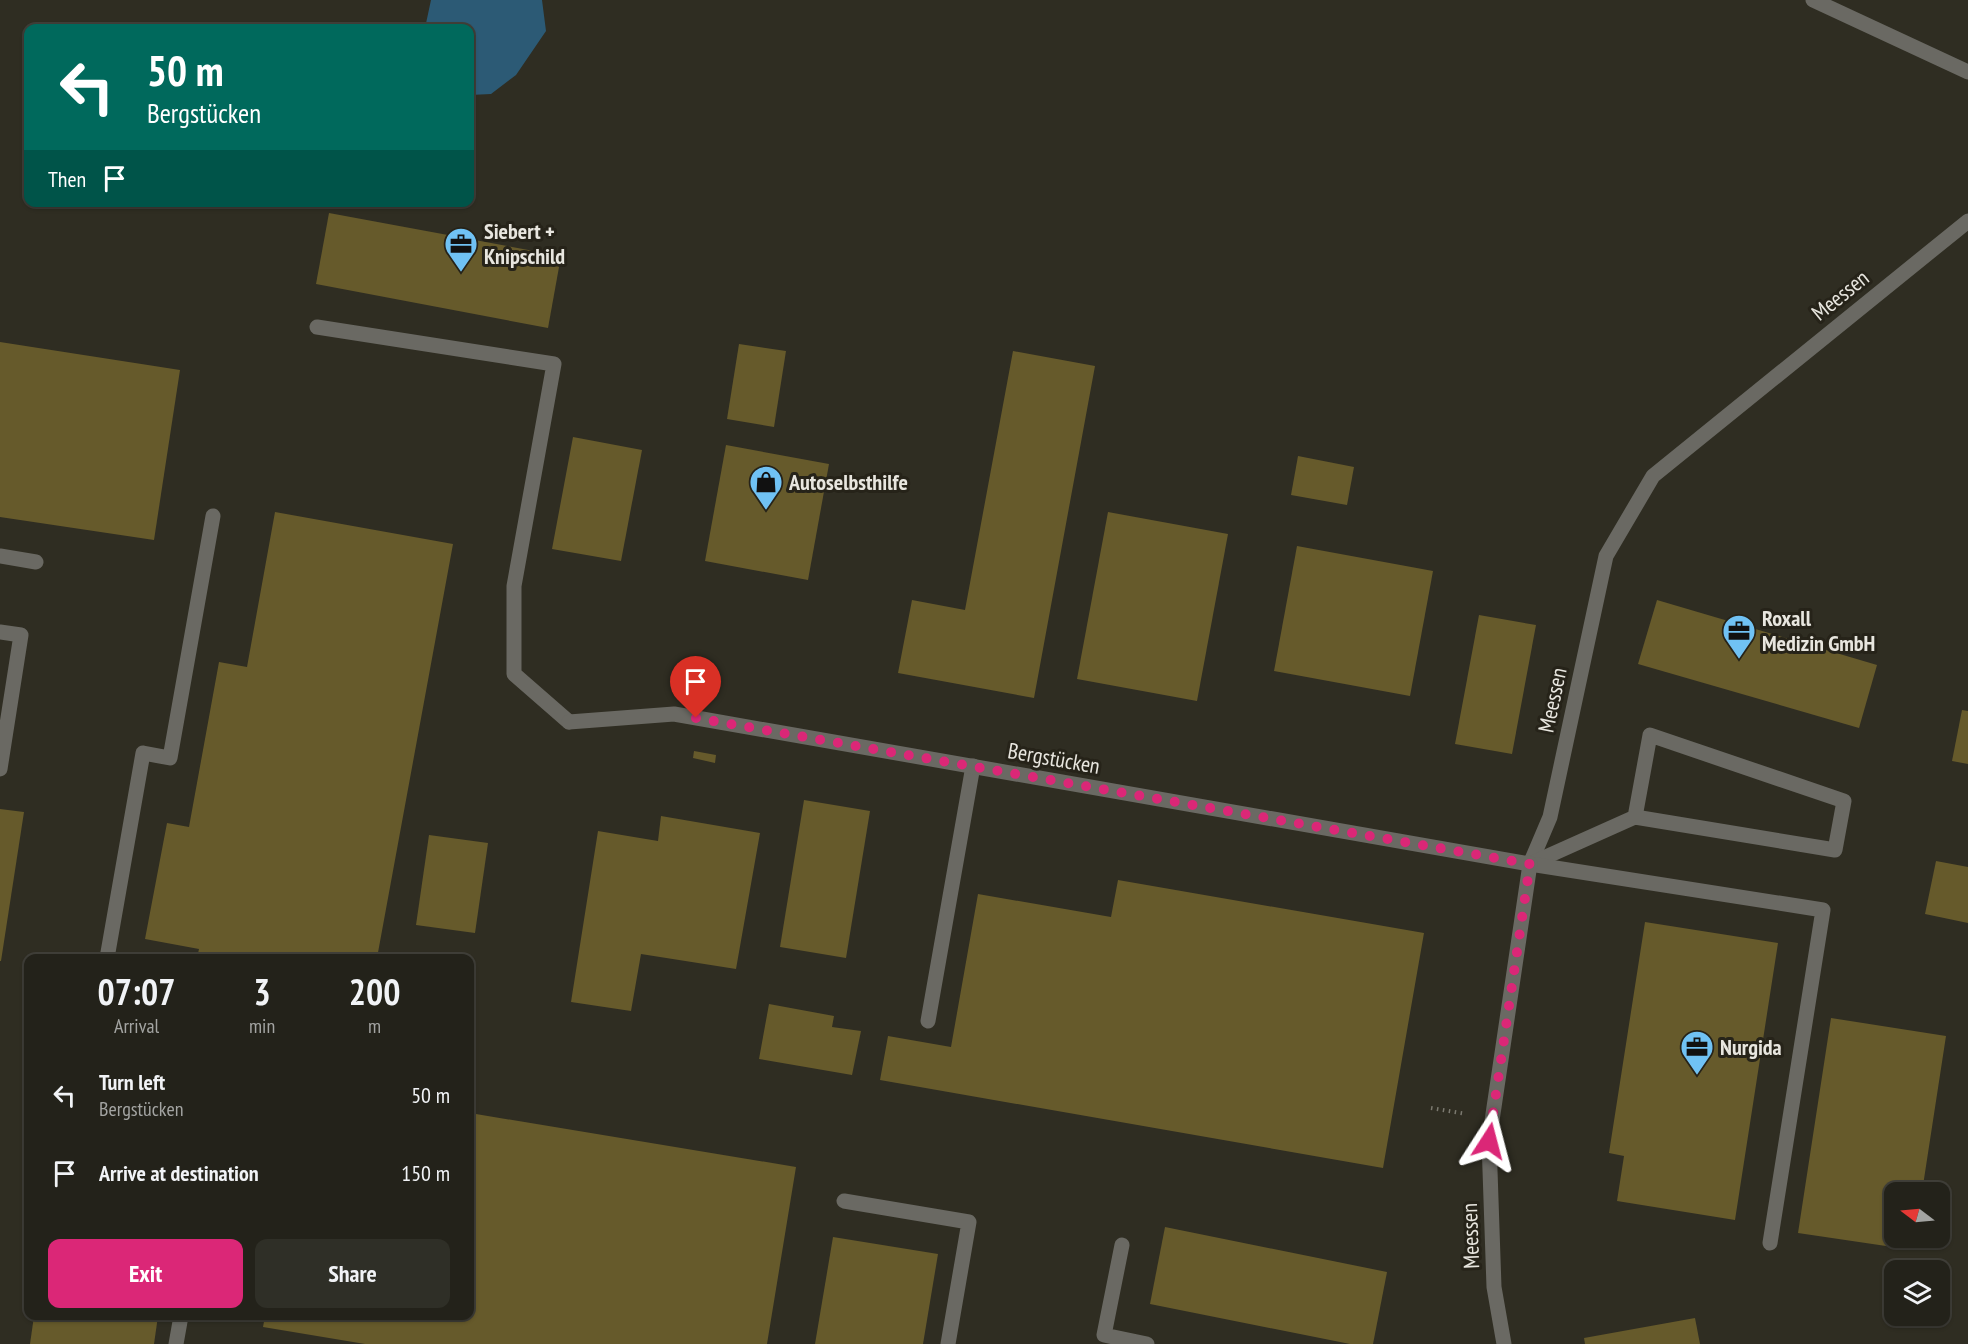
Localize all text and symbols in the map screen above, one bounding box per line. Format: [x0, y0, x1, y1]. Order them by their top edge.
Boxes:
text: 50 m [147, 43, 224, 98]
icon: left [48, 48, 126, 126]
text: Bergstücken [147, 96, 261, 130]
icon: arrive [98, 162, 131, 195]
text: Then [48, 165, 86, 193]
place label: Siebert + Knipschild [484, 217, 565, 270]
office icon: Siebert + Knipschild [443, 226, 479, 273]
street label: Meessen [1806, 263, 1874, 327]
shop icon: Autoselbsthilfe [748, 464, 784, 511]
place label: Autoselbsthilfe [788, 468, 908, 496]
place label: Roxall Medizin GmbH [1762, 604, 1875, 657]
office icon: Roxall Medizin GmbH [1721, 613, 1757, 660]
pin [670, 656, 721, 718]
icon: arrive [679, 665, 712, 698]
street label: Meessen [1531, 665, 1573, 735]
street label: Bergstücken [1006, 736, 1102, 780]
text: 07:07 [98, 968, 175, 1015]
text: 3 [253, 968, 271, 1015]
text: 200 [349, 968, 400, 1015]
text: Arrival [114, 1013, 159, 1039]
text: min [249, 1013, 275, 1039]
text: m [368, 1013, 381, 1039]
office icon: Nurgida [1679, 1029, 1715, 1076]
place label: Nurgida [1720, 1033, 1782, 1061]
text: Turn left [99, 1068, 165, 1096]
icon: left [48, 1079, 81, 1112]
text: 50 m [411, 1081, 450, 1109]
text: Bergstücken [99, 1096, 183, 1122]
position arrow [1457, 1109, 1521, 1173]
icon: arrive [48, 1157, 81, 1190]
text: Arrive at destination [99, 1159, 259, 1187]
text: 150 m [401, 1159, 450, 1187]
north arrow [1884, 1182, 1950, 1248]
map controls [1884, 1182, 1950, 1326]
street label: Meessen [1455, 1203, 1485, 1269]
button: Exit [48, 1239, 243, 1308]
button: Share [255, 1239, 450, 1308]
button: layers [1884, 1260, 1950, 1326]

